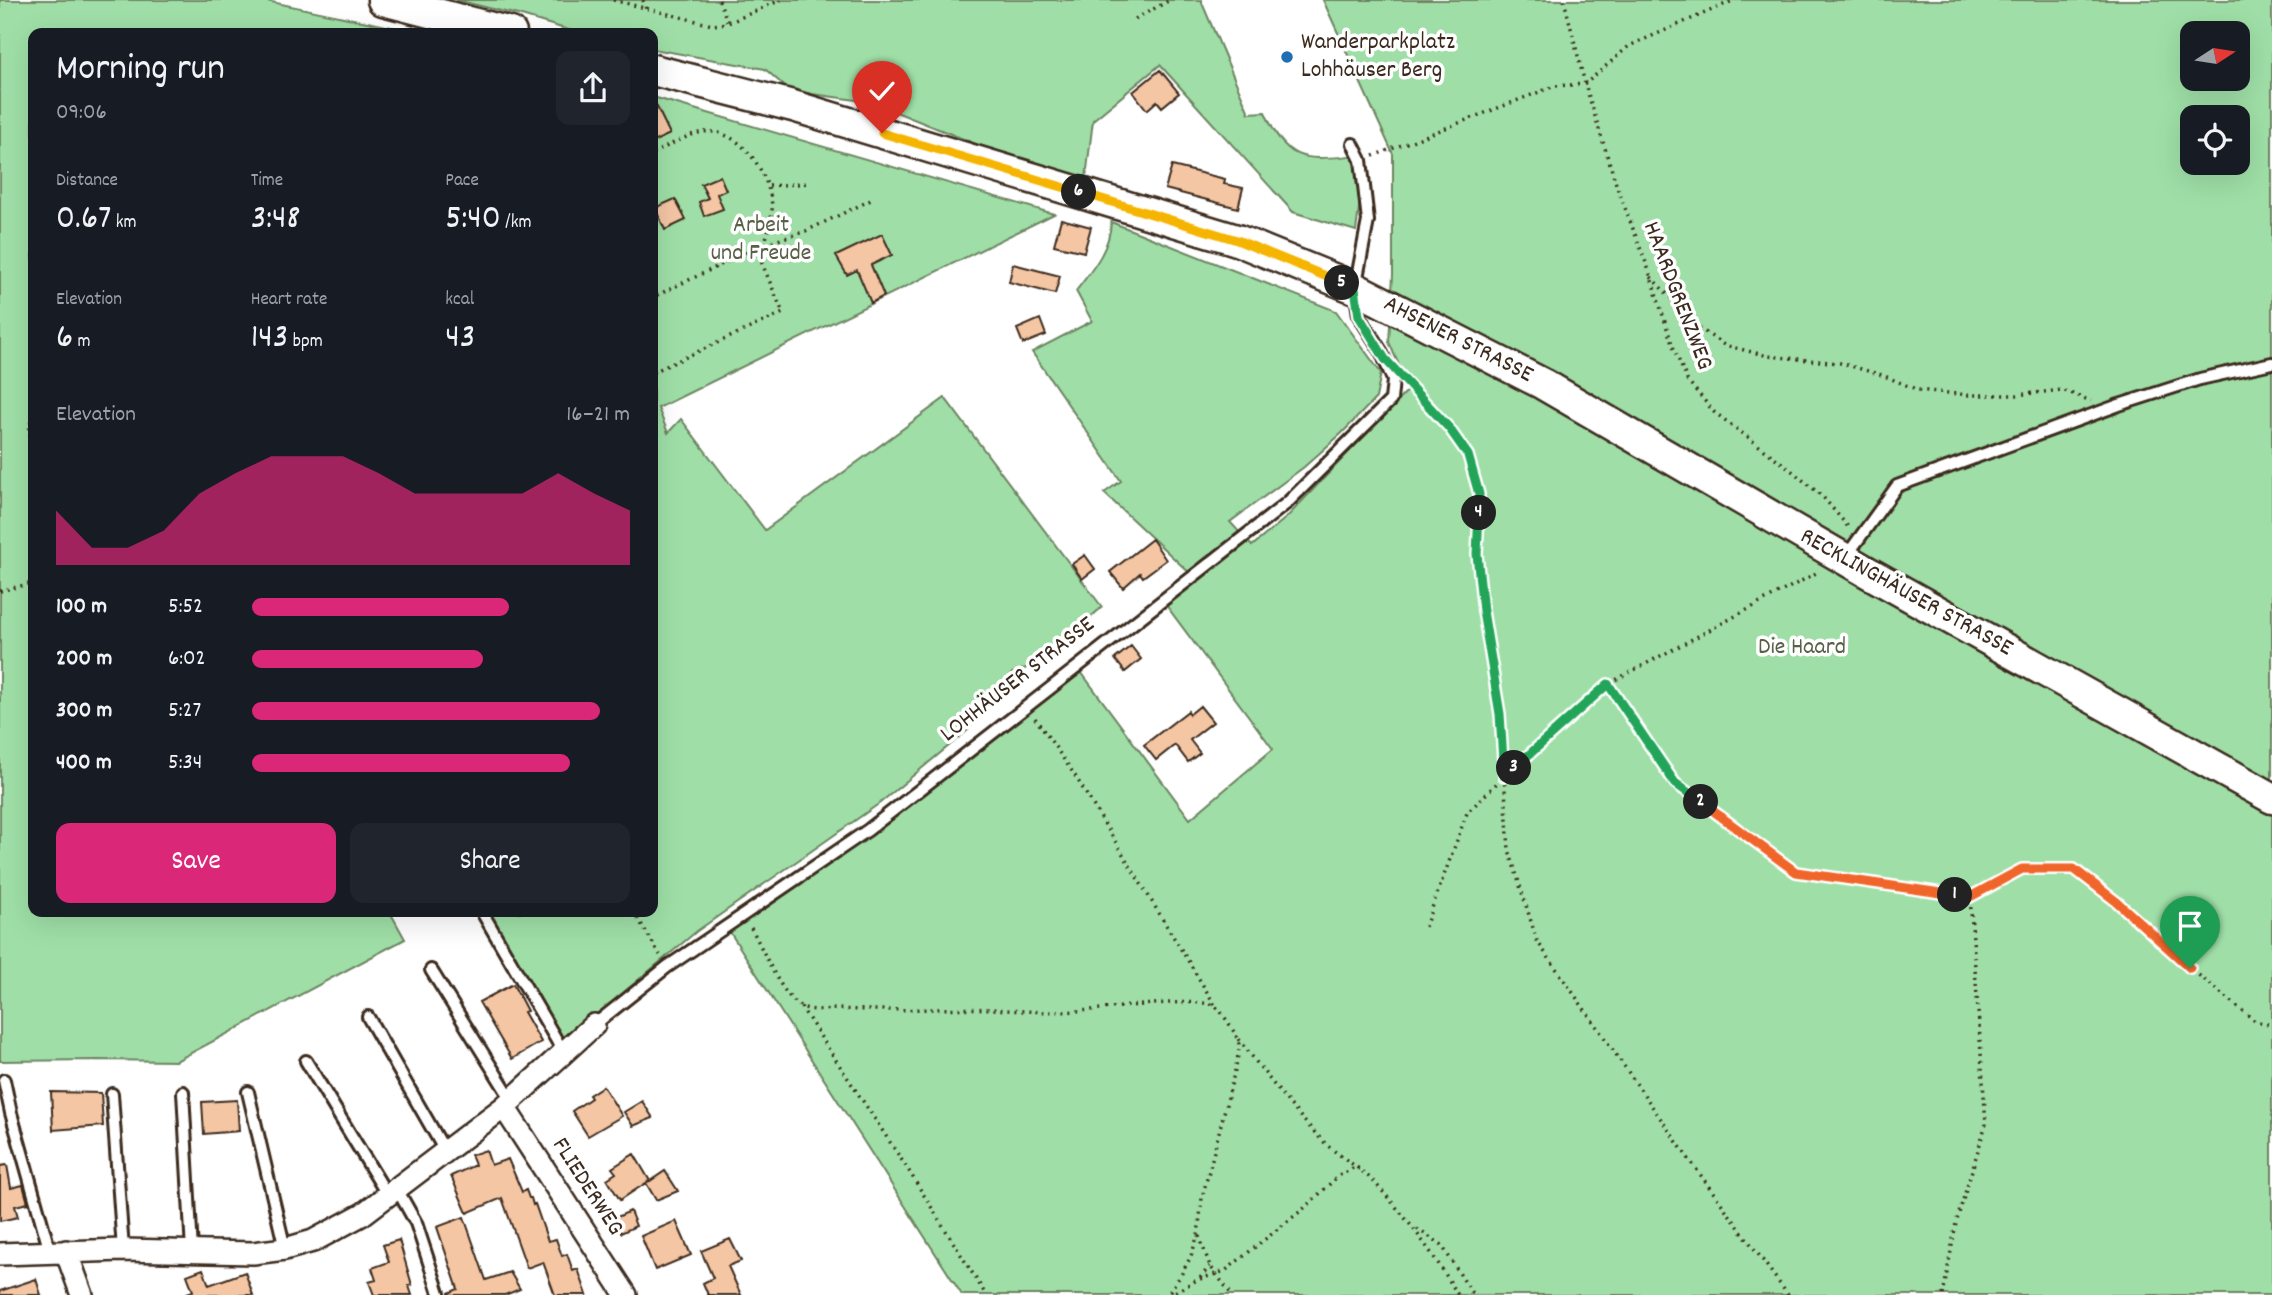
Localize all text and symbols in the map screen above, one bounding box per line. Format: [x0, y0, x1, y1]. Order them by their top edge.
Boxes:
north arrow [2180, 21, 2250, 91]
map controls [2180, 21, 2250, 175]
place label: Wanderparkplatz Lohhäuser Berg [1301, 26, 1455, 88]
text: Morning run [56, 43, 225, 98]
marker: Wanderparkplatz Lohhäuser Berg [1279, 49, 1295, 65]
button: share [556, 51, 630, 125]
pin [852, 61, 912, 133]
icon: check [863, 72, 901, 110]
text: 09:06 [56, 97, 107, 130]
button: locate [2180, 105, 2250, 175]
text: Distance [56, 168, 118, 195]
text: Time [251, 168, 283, 195]
text: Pace [445, 168, 479, 195]
pin: 6 [1062, 174, 1096, 210]
text: 6 [1074, 178, 1083, 205]
text: 0.67 [56, 195, 111, 245]
text: 3:48 [251, 195, 301, 245]
text: 5:40 [445, 195, 501, 245]
park label: Arbeit und Freude [711, 209, 811, 271]
text: km [111, 210, 137, 237]
text: /km [501, 210, 532, 237]
street label: HAARDGRENZWEG [1633, 217, 1721, 375]
pin: 5 [1324, 266, 1360, 300]
text: 5 [1337, 269, 1346, 296]
text: Elevation [56, 287, 122, 314]
text: Heart rate [251, 287, 327, 314]
text: kcal [445, 287, 474, 314]
street label: AHSENER STRASSE [1377, 288, 1539, 392]
text: 6 [56, 314, 73, 364]
text: 143 [251, 314, 288, 364]
text: 43 [445, 314, 475, 364]
text: m [73, 329, 91, 356]
text: bpm [288, 329, 323, 356]
text: Elevation [56, 399, 136, 432]
text: 16–21 m [566, 399, 630, 432]
pin: 4 [1462, 496, 1496, 530]
text: 4 [1475, 499, 1482, 526]
street label: RECKLINGHÄUSER STRASSE [1793, 520, 2019, 666]
text: 100 m [56, 591, 107, 624]
text: 5:52 [168, 591, 203, 624]
street label: LOHHÄUSER STRASSE [934, 609, 1103, 751]
park label: Die Haard [1758, 631, 1846, 665]
text: 200 m [56, 643, 112, 676]
text: 6:02 [168, 643, 206, 676]
text: 300 m [56, 695, 112, 728]
text: 5:27 [168, 695, 201, 728]
text: 400 m [56, 747, 112, 780]
text: 5:34 [168, 747, 202, 780]
pin: 3 [1496, 750, 1532, 786]
text: 3 [1509, 754, 1518, 781]
pin: 2 [1684, 784, 1718, 820]
text: 2 [1696, 788, 1705, 815]
button: Save [56, 823, 336, 903]
button: Share [350, 823, 630, 903]
pin: 1 [1938, 878, 1972, 912]
text: 1 [1952, 881, 1957, 908]
pin [2160, 896, 2220, 968]
icon: arrive [2171, 907, 2209, 945]
street label: FLIEDERWEG [543, 1131, 631, 1243]

